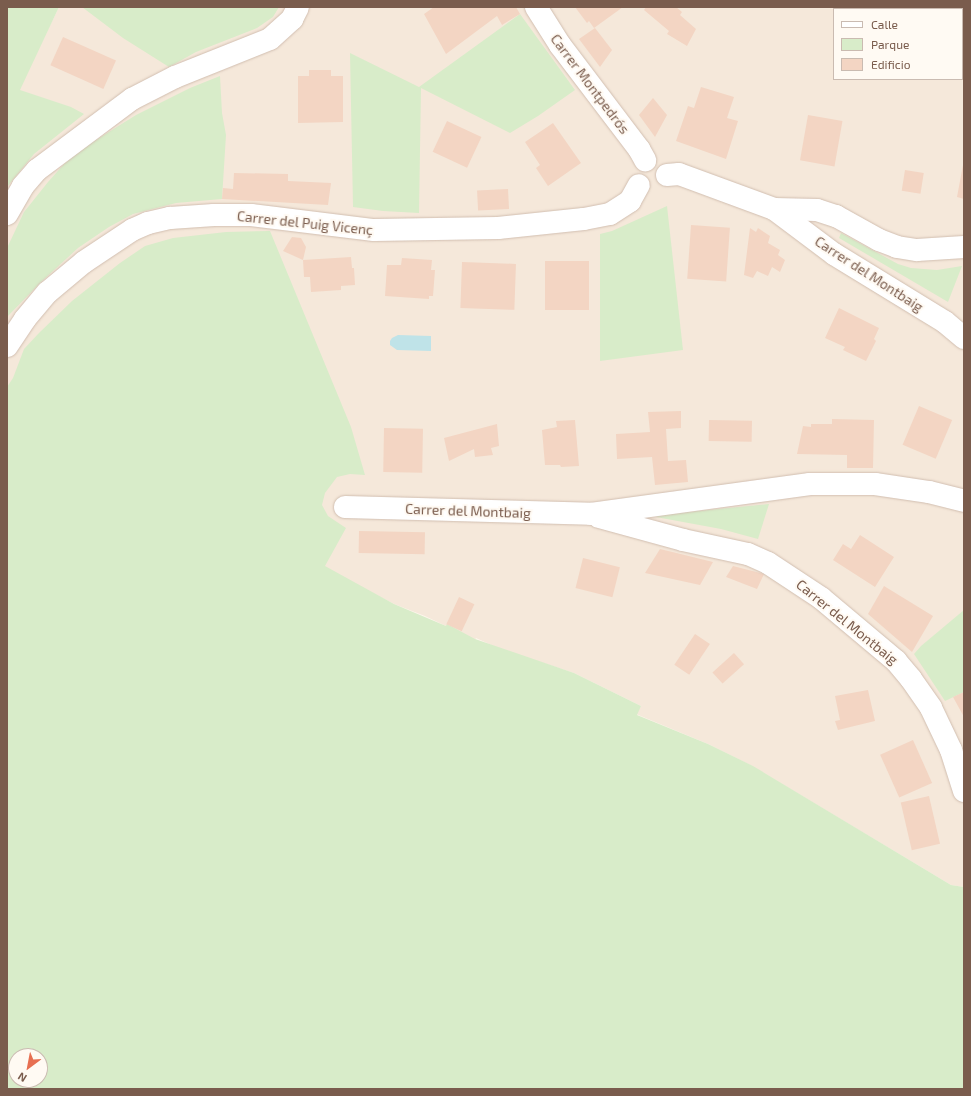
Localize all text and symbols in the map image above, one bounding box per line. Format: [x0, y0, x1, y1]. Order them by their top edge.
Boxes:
legend [833, 8, 963, 80]
text: Calle [871, 17, 898, 31]
street label: Carrer Montpedrós [547, 31, 633, 137]
text: Parque [871, 37, 909, 51]
text: Edificio [871, 57, 911, 71]
street label: Carrer del Puig Vicenç [236, 207, 374, 239]
street label: Carrer del Montbaig [811, 233, 927, 315]
street label: Carrer del Montbaig [405, 500, 531, 522]
street label: Carrer del Montbaig [793, 576, 901, 668]
north arrow [8, 1048, 48, 1088]
text: N [15, 1070, 29, 1085]

